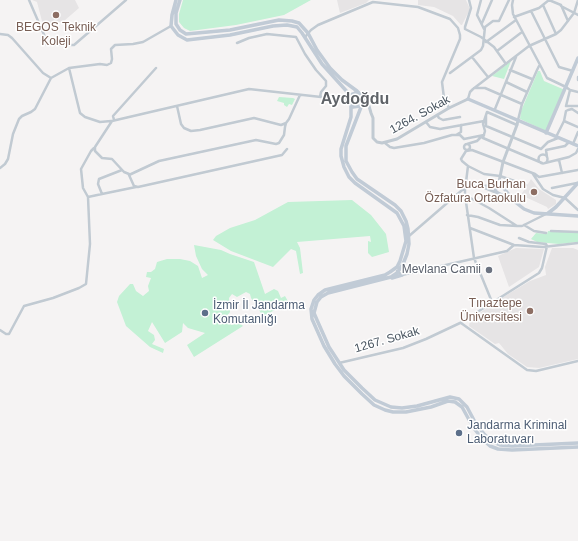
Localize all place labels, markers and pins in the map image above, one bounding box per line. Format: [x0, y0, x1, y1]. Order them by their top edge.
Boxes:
marker: BEGOS Teknik Koleji [51, 10, 61, 20]
place label: BEGOS Teknik Koleji [16, 21, 96, 49]
place label: Buca Burhan Özfatura Ortaokulu [425, 178, 526, 206]
marker: Buca Burhan Özfatura Ortaokulu [529, 187, 539, 197]
place label: Mevlana Camii [402, 263, 481, 277]
marker: Mevlana Camii [484, 265, 494, 275]
place label: Tınaztepe Üniversitesi [460, 297, 522, 325]
place label: İzmir İl Jandarma Komutanlığı [213, 299, 305, 327]
marker: Tınaztepe Üniversitesi [525, 306, 535, 316]
marker: İzmir İl Jandarma Komutanlığı [200, 308, 210, 318]
place label: Jandarma Kriminal Laboratuvarı [467, 419, 567, 447]
marker: Jandarma Kriminal Laboratuvarı [454, 428, 464, 438]

